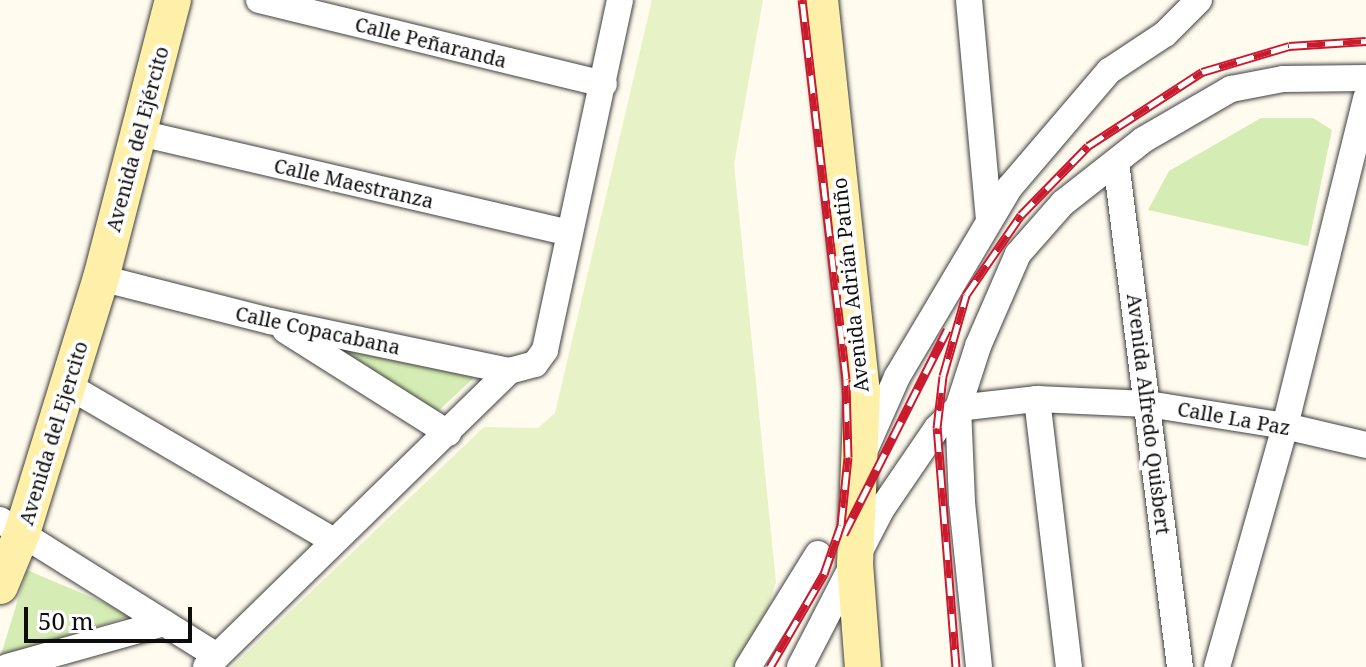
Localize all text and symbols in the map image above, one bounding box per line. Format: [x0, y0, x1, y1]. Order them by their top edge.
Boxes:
street label: Calle Peñaranda [353, 12, 509, 72]
street label: Avenida del Ejército [101, 44, 173, 234]
street label: Calle Maestranza [272, 153, 436, 213]
street label: Avenida Adrián Patiño [827, 177, 873, 393]
street label: Avenida Alfredo Quisbert [1122, 292, 1176, 536]
street label: Calle Copacabana [233, 301, 403, 359]
street label: Avenida del Ejercito [14, 338, 92, 528]
street label: Calle La Paz [1176, 396, 1292, 440]
scale bar [28, 591, 196, 641]
text: 50 m [38, 604, 94, 637]

